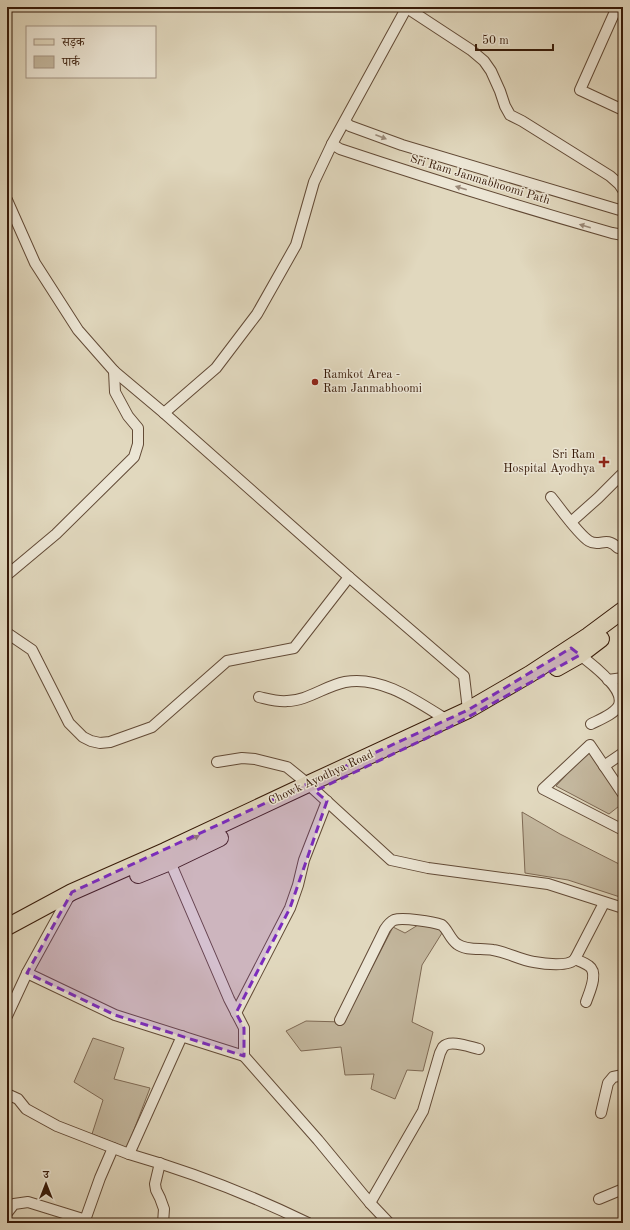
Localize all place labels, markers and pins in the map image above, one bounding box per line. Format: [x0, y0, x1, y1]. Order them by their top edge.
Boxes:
place label: Ramkot Area - Ram Janmabhoomi [323, 369, 422, 395]
marker: Ramkot Area - Ram Janmabhoomi [310, 377, 320, 387]
place label: Sri Ram Hospital Ayodhya [503, 449, 595, 475]
marker: Sri Ram Hospital Ayodhya [598, 456, 610, 468]

